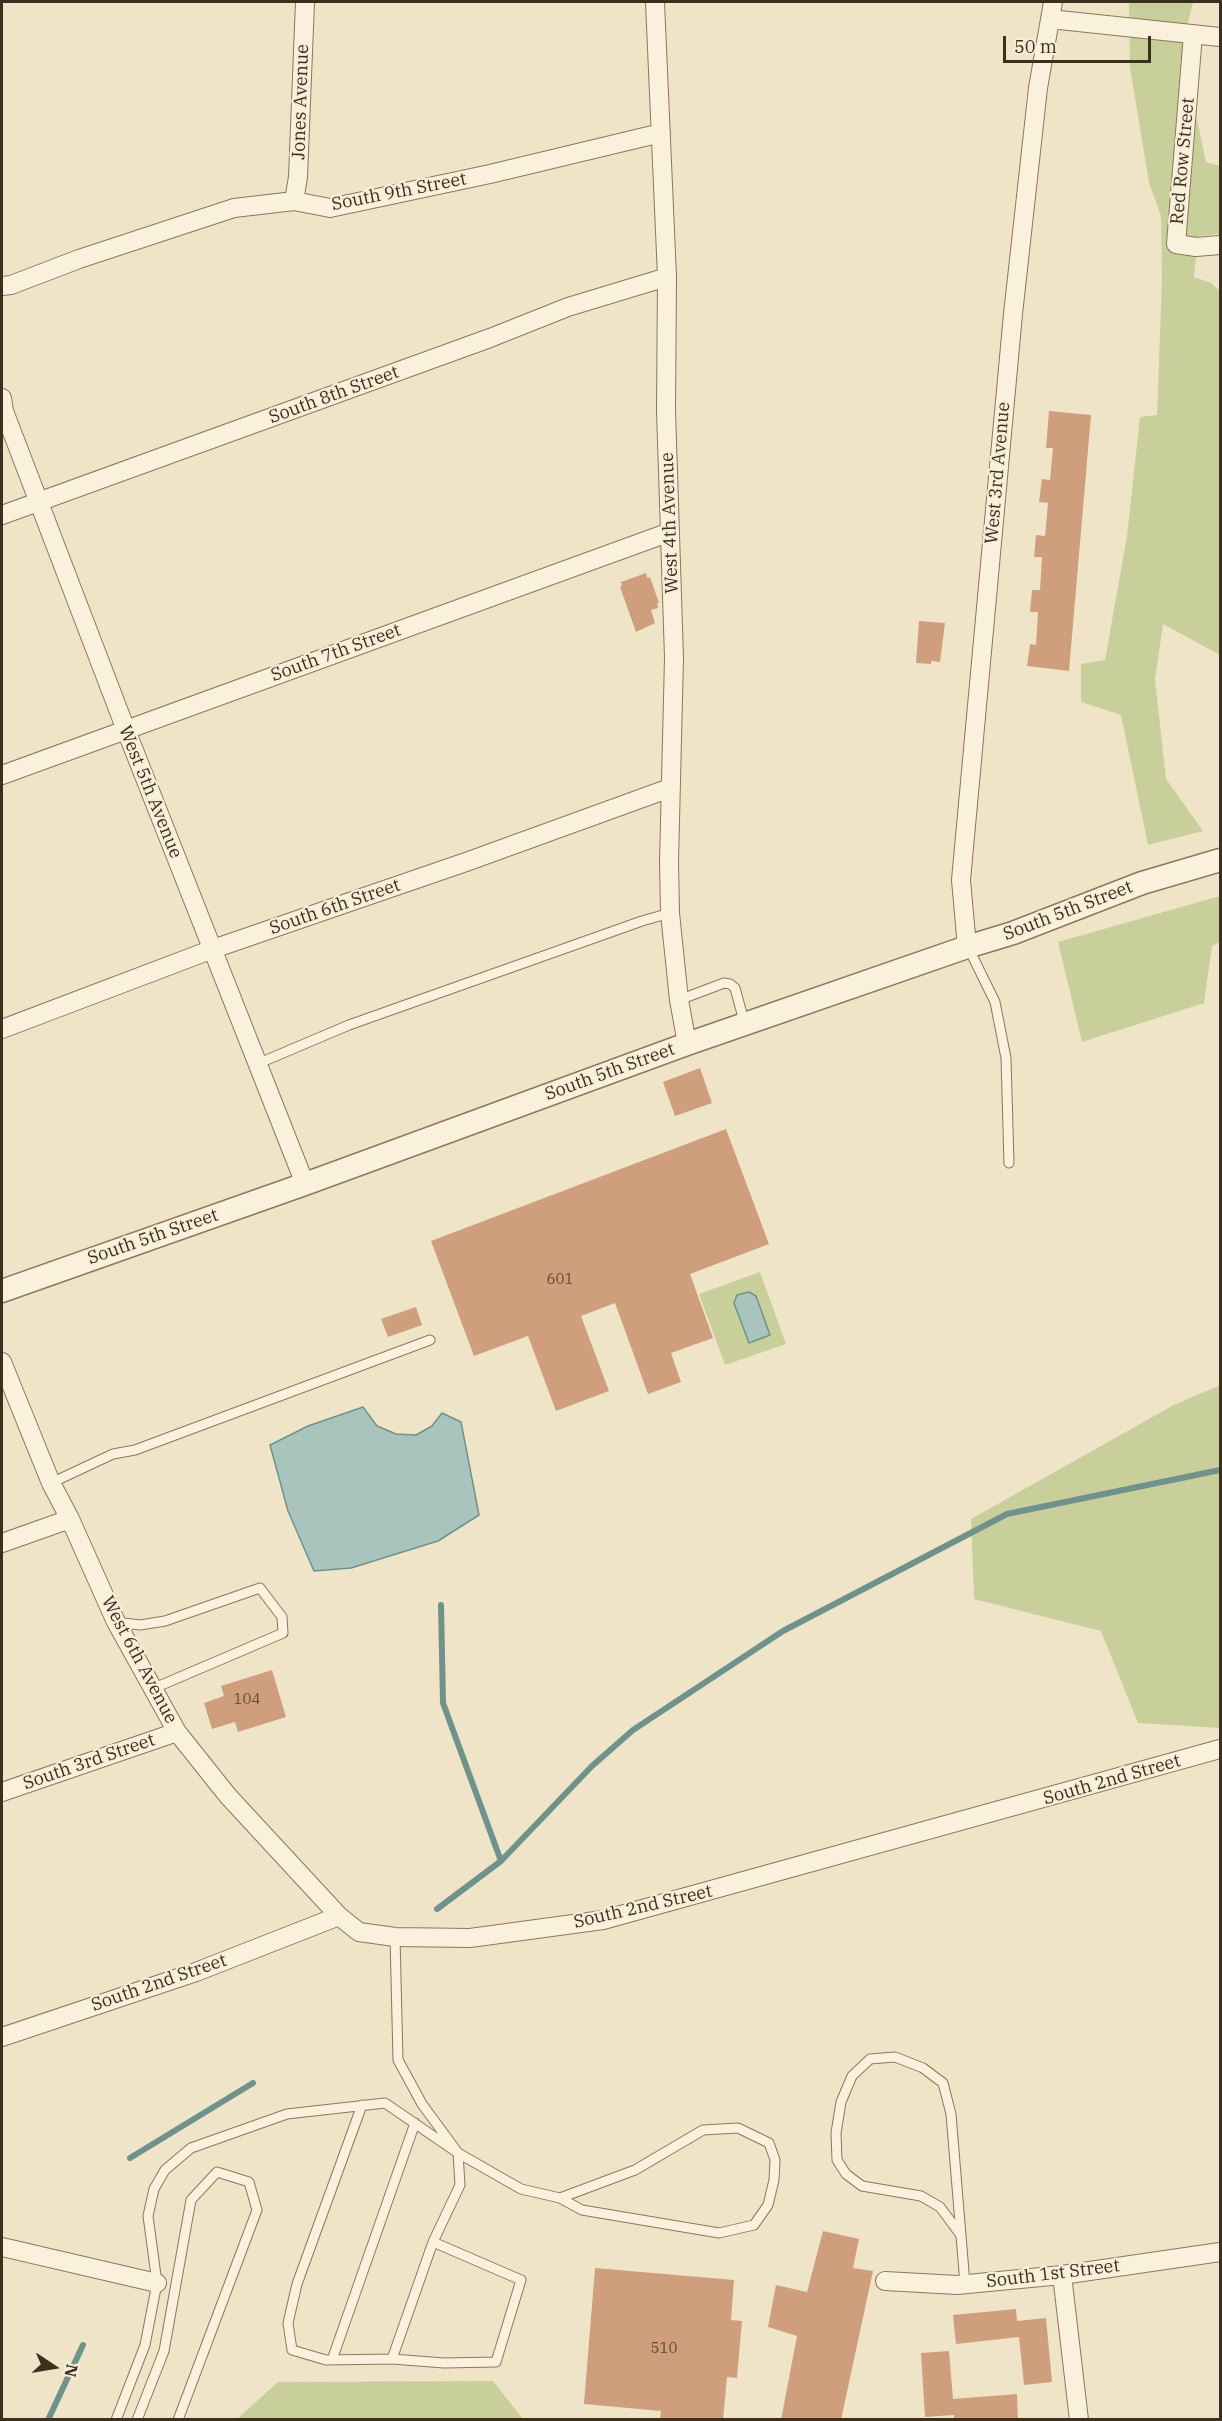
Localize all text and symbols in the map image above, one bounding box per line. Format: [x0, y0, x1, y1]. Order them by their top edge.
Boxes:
scale bar [1006, 24, 1154, 62]
text: 50 m [1014, 35, 1057, 58]
street label: Jones Avenue [288, 44, 314, 160]
street label: Red Row Street [1167, 97, 1199, 225]
street label: South 9th Street [330, 168, 468, 216]
street label: South 8th Street [266, 361, 402, 429]
street label: West 3rd Avenue [981, 401, 1015, 545]
street label: West 4th Avenue [657, 452, 683, 594]
street label: South 7th Street [268, 619, 404, 687]
street label: West 5th Avenue [114, 722, 186, 862]
street label: South 6th Street [267, 875, 403, 939]
street label: South 5th Street [1000, 876, 1136, 946]
street label: South 5th Street [542, 1038, 678, 1106]
street label: South 5th Street [85, 1205, 221, 1269]
house number: 601 [547, 1271, 573, 1289]
street label: West 6th Avenue [96, 1593, 182, 1727]
house number: 104 [234, 1691, 260, 1709]
street label: South 3rd Street [20, 1729, 158, 1795]
street label: South 2nd Street [1041, 1750, 1183, 1810]
street label: South 2nd Street [572, 1881, 714, 1933]
street label: South 2nd Street [89, 1950, 229, 2016]
street label: South 1st Street [985, 2255, 1121, 2293]
north arrow [24, 2337, 84, 2397]
house number: 510 [651, 2340, 677, 2358]
text: N [61, 2362, 83, 2379]

